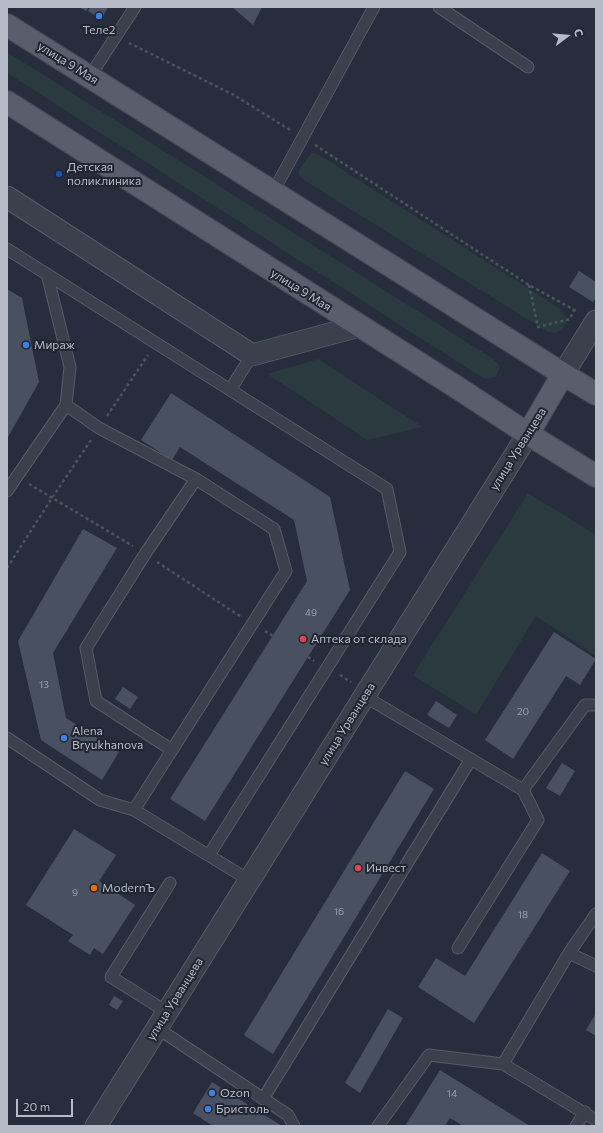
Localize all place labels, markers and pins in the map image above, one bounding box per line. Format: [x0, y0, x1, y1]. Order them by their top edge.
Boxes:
marker: Теле2 [94, 11, 104, 21]
place label: Теле2 [82, 23, 116, 37]
place label: Детская поликлиника [67, 160, 141, 188]
marker: Детская поликлиника [54, 169, 64, 179]
place label: Мираж [34, 338, 75, 352]
marker: Мираж [21, 340, 31, 350]
place label: Аптека от склада [311, 632, 407, 646]
marker: Аптека от склада [298, 634, 308, 644]
place label: Alena Bryukhanova [72, 724, 143, 752]
marker: Alena Bryukhanova [59, 733, 69, 743]
place label: Инвест [366, 861, 406, 875]
marker: Инвест [353, 863, 363, 873]
place label: ModernЪ [102, 881, 155, 895]
marker: ModernЪ [89, 883, 99, 893]
place label: Ozon [220, 1086, 250, 1100]
marker: Ozon [207, 1088, 217, 1098]
place label: Бристоль [216, 1102, 269, 1116]
marker: Бристоль [203, 1104, 213, 1114]

